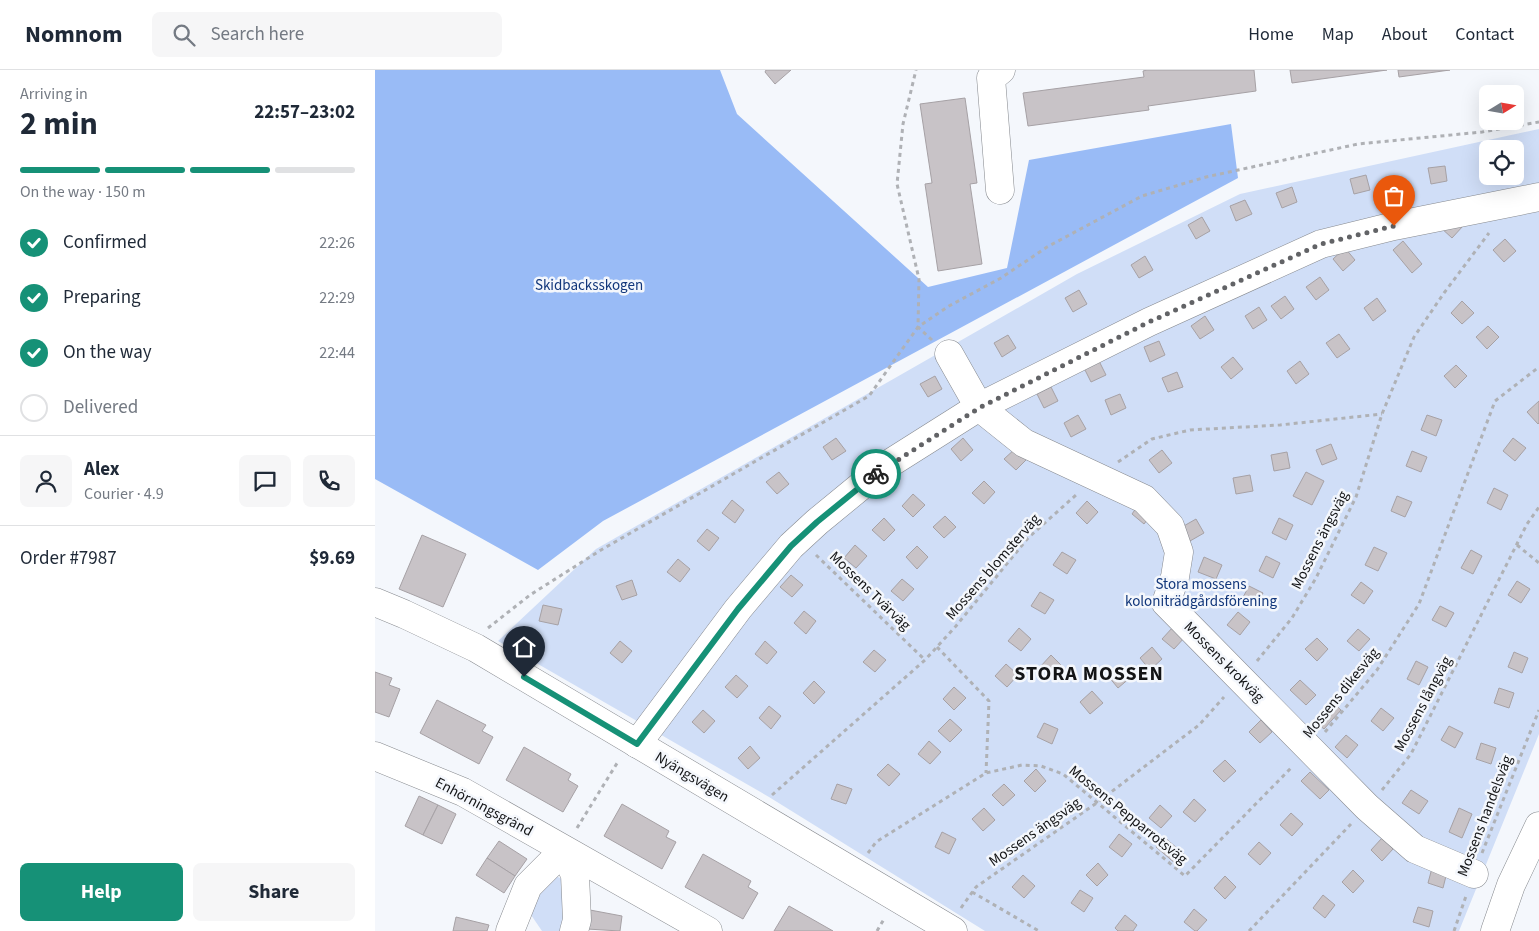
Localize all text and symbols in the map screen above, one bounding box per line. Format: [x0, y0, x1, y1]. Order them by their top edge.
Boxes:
search box [152, 12, 502, 57]
text: Nomnom [25, 17, 122, 52]
icon: search [170, 21, 198, 49]
text: Search here [210, 21, 304, 48]
text: Home [1248, 22, 1294, 47]
text: Map [1322, 22, 1354, 47]
text: About [1382, 22, 1427, 47]
text: Contact [1455, 22, 1514, 47]
text: Arriving in [20, 83, 88, 105]
north arrow [1479, 85, 1524, 130]
map controls [1479, 85, 1524, 185]
text: 22:57–23:02 [254, 99, 355, 126]
text: 2 min [20, 101, 98, 147]
button: locate [1479, 140, 1524, 185]
pin [1373, 175, 1415, 226]
text: On the way · 150 m [20, 181, 145, 203]
icon: bag [1380, 182, 1408, 210]
icon: check [20, 229, 48, 257]
text: Confirmed [63, 229, 147, 256]
text: 22:26 [319, 232, 355, 254]
park label: Skidbacksskogen [535, 275, 643, 296]
icon: check [20, 284, 48, 312]
text: Preparing [63, 284, 141, 311]
text: 22:29 [319, 287, 355, 309]
icon: check [20, 339, 48, 367]
text: On the way [63, 339, 152, 366]
text: 22:44 [319, 342, 355, 364]
text: Delivered [63, 394, 138, 421]
courier [851, 449, 901, 499]
button: person [20, 455, 72, 507]
button: chat [239, 455, 291, 507]
button: phone [303, 455, 355, 507]
text: Alex [84, 456, 120, 483]
icon: bike [862, 460, 890, 488]
text: Courier · 4.9 [84, 483, 164, 505]
street label: Mossens ängsväg [1286, 487, 1354, 593]
street label: Mossens blomsterväg [941, 509, 1045, 625]
text: Order #7987 [20, 545, 117, 572]
text: $9.69 [309, 545, 355, 572]
street label: Mossens Tvärväg [825, 547, 916, 636]
park label: Stora mossens koloniträdgårdsförening [1125, 574, 1277, 612]
street label: Mossens krokväg [1179, 617, 1269, 707]
pin [503, 626, 545, 677]
icon: home [510, 633, 538, 661]
street label: Mossens dikesväg [1298, 643, 1384, 743]
street label: Mossens långväg [1389, 652, 1457, 755]
district label: STORA MOSSEN [1014, 660, 1164, 688]
street label: Nyängsvägen [651, 747, 733, 807]
street label: Mossens handelsväg [1452, 752, 1518, 880]
street label: Mossens Pepparrotsväg [1064, 761, 1192, 870]
street label: Enhörningsgränd [431, 772, 537, 842]
street label: Mossens ängsväg [985, 792, 1086, 872]
button: Help [20, 863, 183, 921]
button: Share [193, 863, 355, 921]

